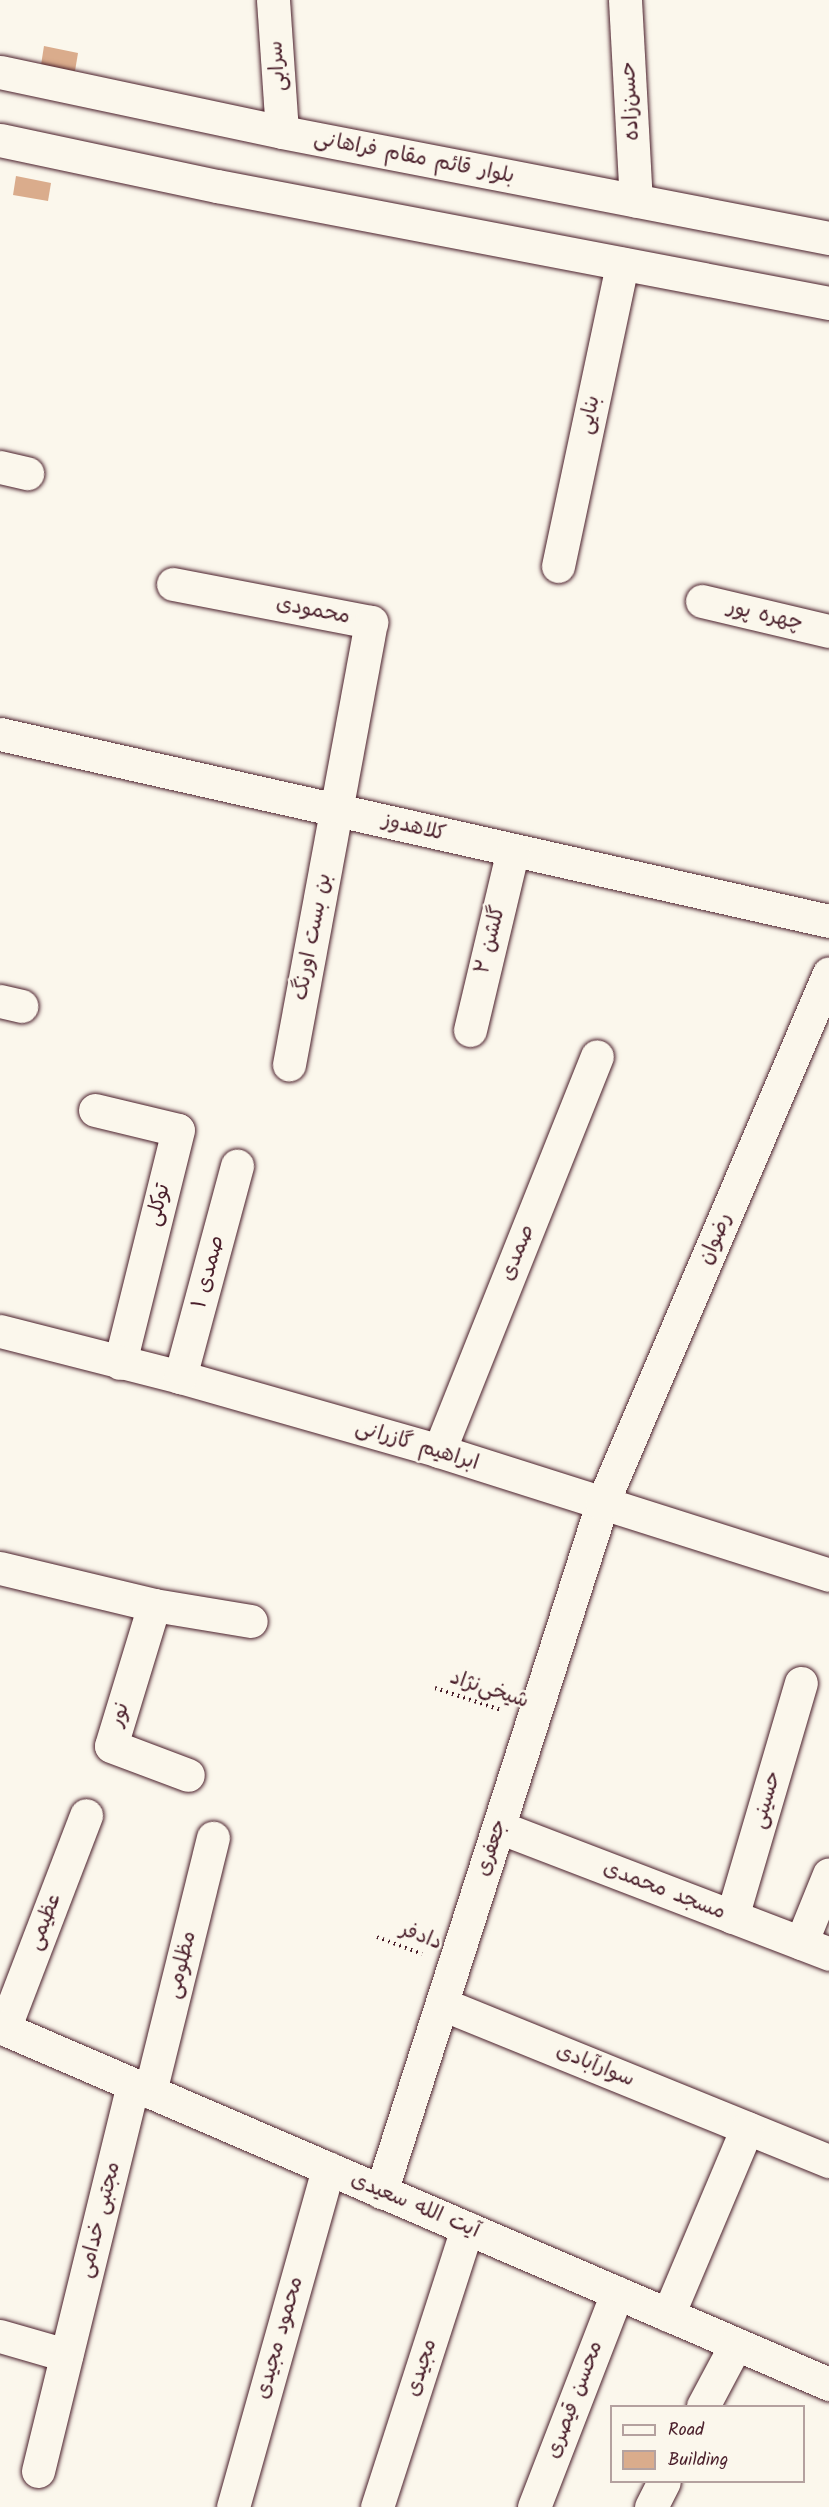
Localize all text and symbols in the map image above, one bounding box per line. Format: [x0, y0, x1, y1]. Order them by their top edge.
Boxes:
street label: سرابی [264, 40, 292, 92]
street label: حسن‌زاده [616, 61, 646, 141]
street label: بلوار قائم مقام فراهانی [312, 126, 516, 190]
street label: بنایی [574, 393, 606, 437]
street label: محمودی [274, 591, 352, 631]
street label: چهره پور [725, 595, 805, 637]
street label: کلاهدوز [380, 808, 448, 848]
street label: بن بست اورنگ [288, 871, 338, 1003]
street label: گلشن ۲ [470, 903, 512, 977]
street label: توکلی [142, 1181, 176, 1229]
street label: رضوان [694, 1209, 738, 1269]
street label: صمدی [495, 1221, 541, 1285]
street label: صمدی ۱ [187, 1233, 231, 1311]
street label: ابراهیم گازرانی [352, 1415, 482, 1477]
street label: شیخی‌نژاد [447, 1665, 531, 1715]
street label: نور [104, 1700, 136, 1730]
street label: حسینی [747, 1768, 787, 1832]
street label: جعفری [471, 1816, 513, 1880]
street label: مسجد محمدی [599, 1856, 729, 1926]
street label: عظیمی [23, 1890, 67, 1954]
street label: دادفر [397, 1918, 445, 1956]
street label: مظلومی [161, 1929, 203, 2001]
street label: سوارآبادی [552, 2039, 638, 2093]
street label: مجتبی خدامی [73, 2159, 127, 2281]
street label: آیت الله سعیدی [347, 2168, 483, 2244]
street label: محمود مجیدی [250, 2274, 310, 2402]
street label: مجیدی [401, 2336, 443, 2400]
street label: محسن قیصری [541, 2338, 609, 2462]
legend [610, 2405, 805, 2483]
text: Road [668, 2416, 704, 2445]
text: Building [668, 2446, 728, 2475]

